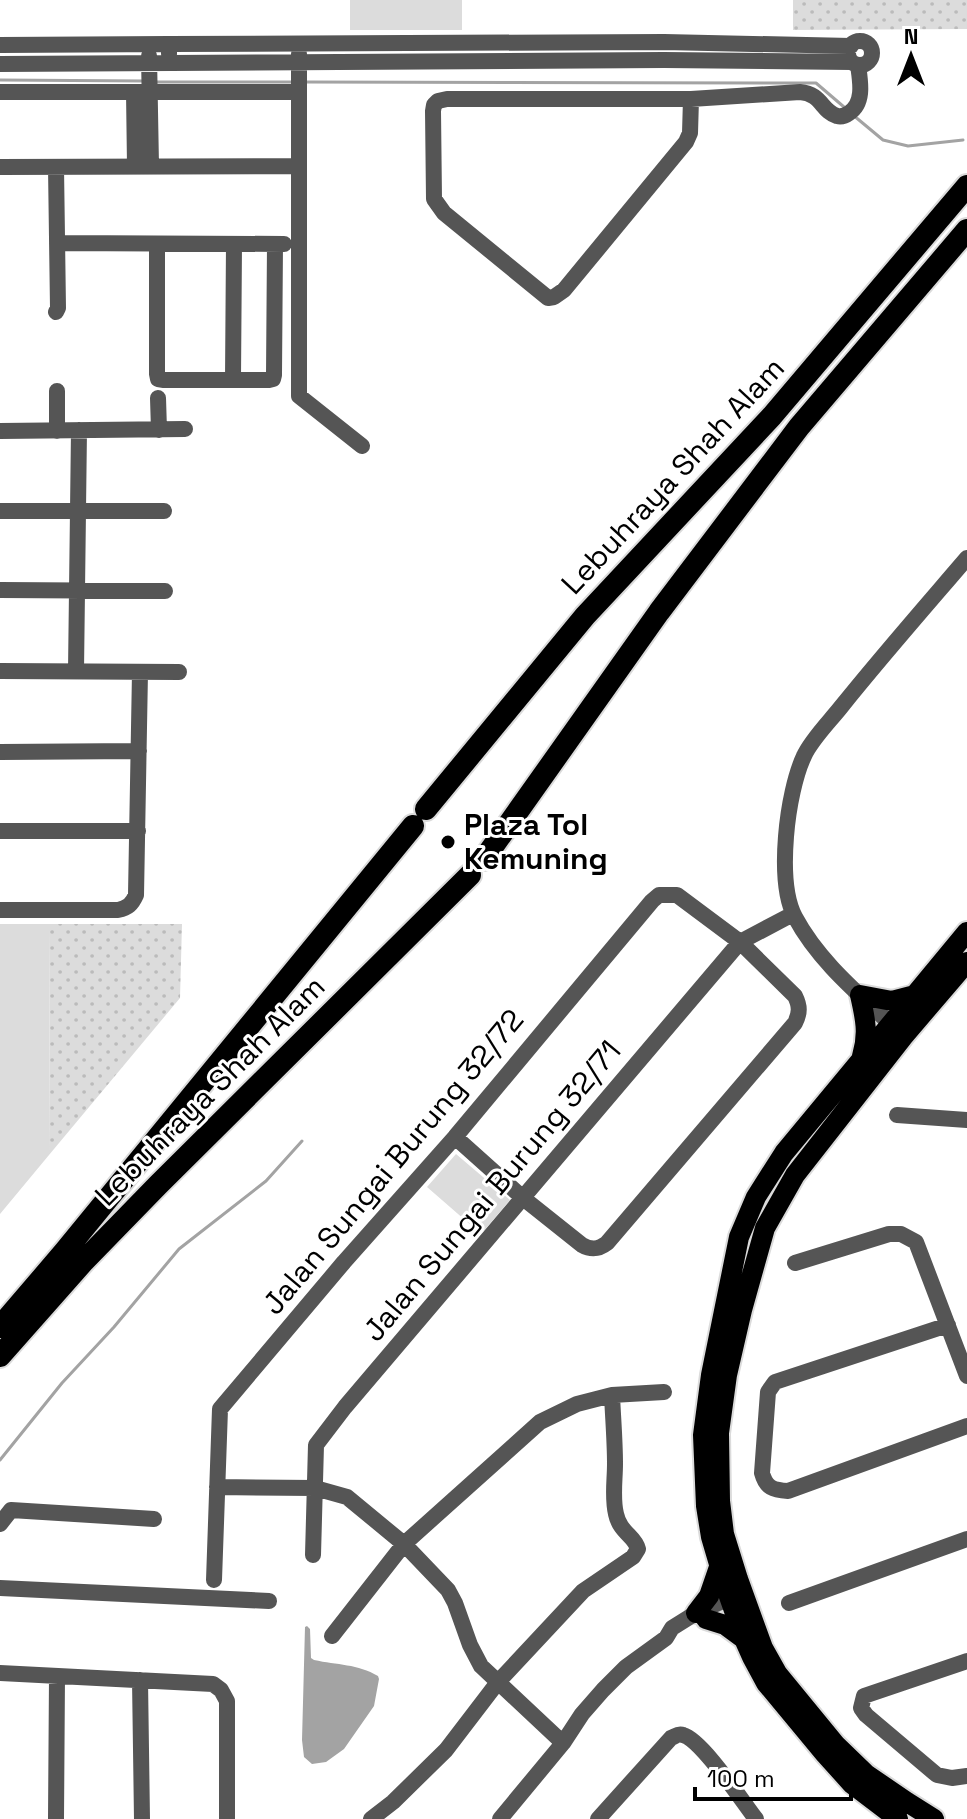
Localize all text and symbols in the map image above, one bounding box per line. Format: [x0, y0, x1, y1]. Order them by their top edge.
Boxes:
north arrow [871, 16, 951, 96]
text: N [904, 22, 918, 50]
street label: Lebuhraya Shah Alam [553, 349, 793, 602]
place label: Plaza Tol Kemuning [464, 805, 608, 878]
marker: Plaza Tol Kemuning [439, 833, 457, 851]
street label: Lebuhraya Shah Alam [86, 967, 333, 1214]
street label: Jalan Sungai Burung 32/72 [253, 1001, 532, 1322]
street label: Jalan Sungai Burung 32/71 [354, 1032, 629, 1349]
scale bar [695, 1751, 851, 1801]
text: 100 m [707, 1763, 775, 1794]

